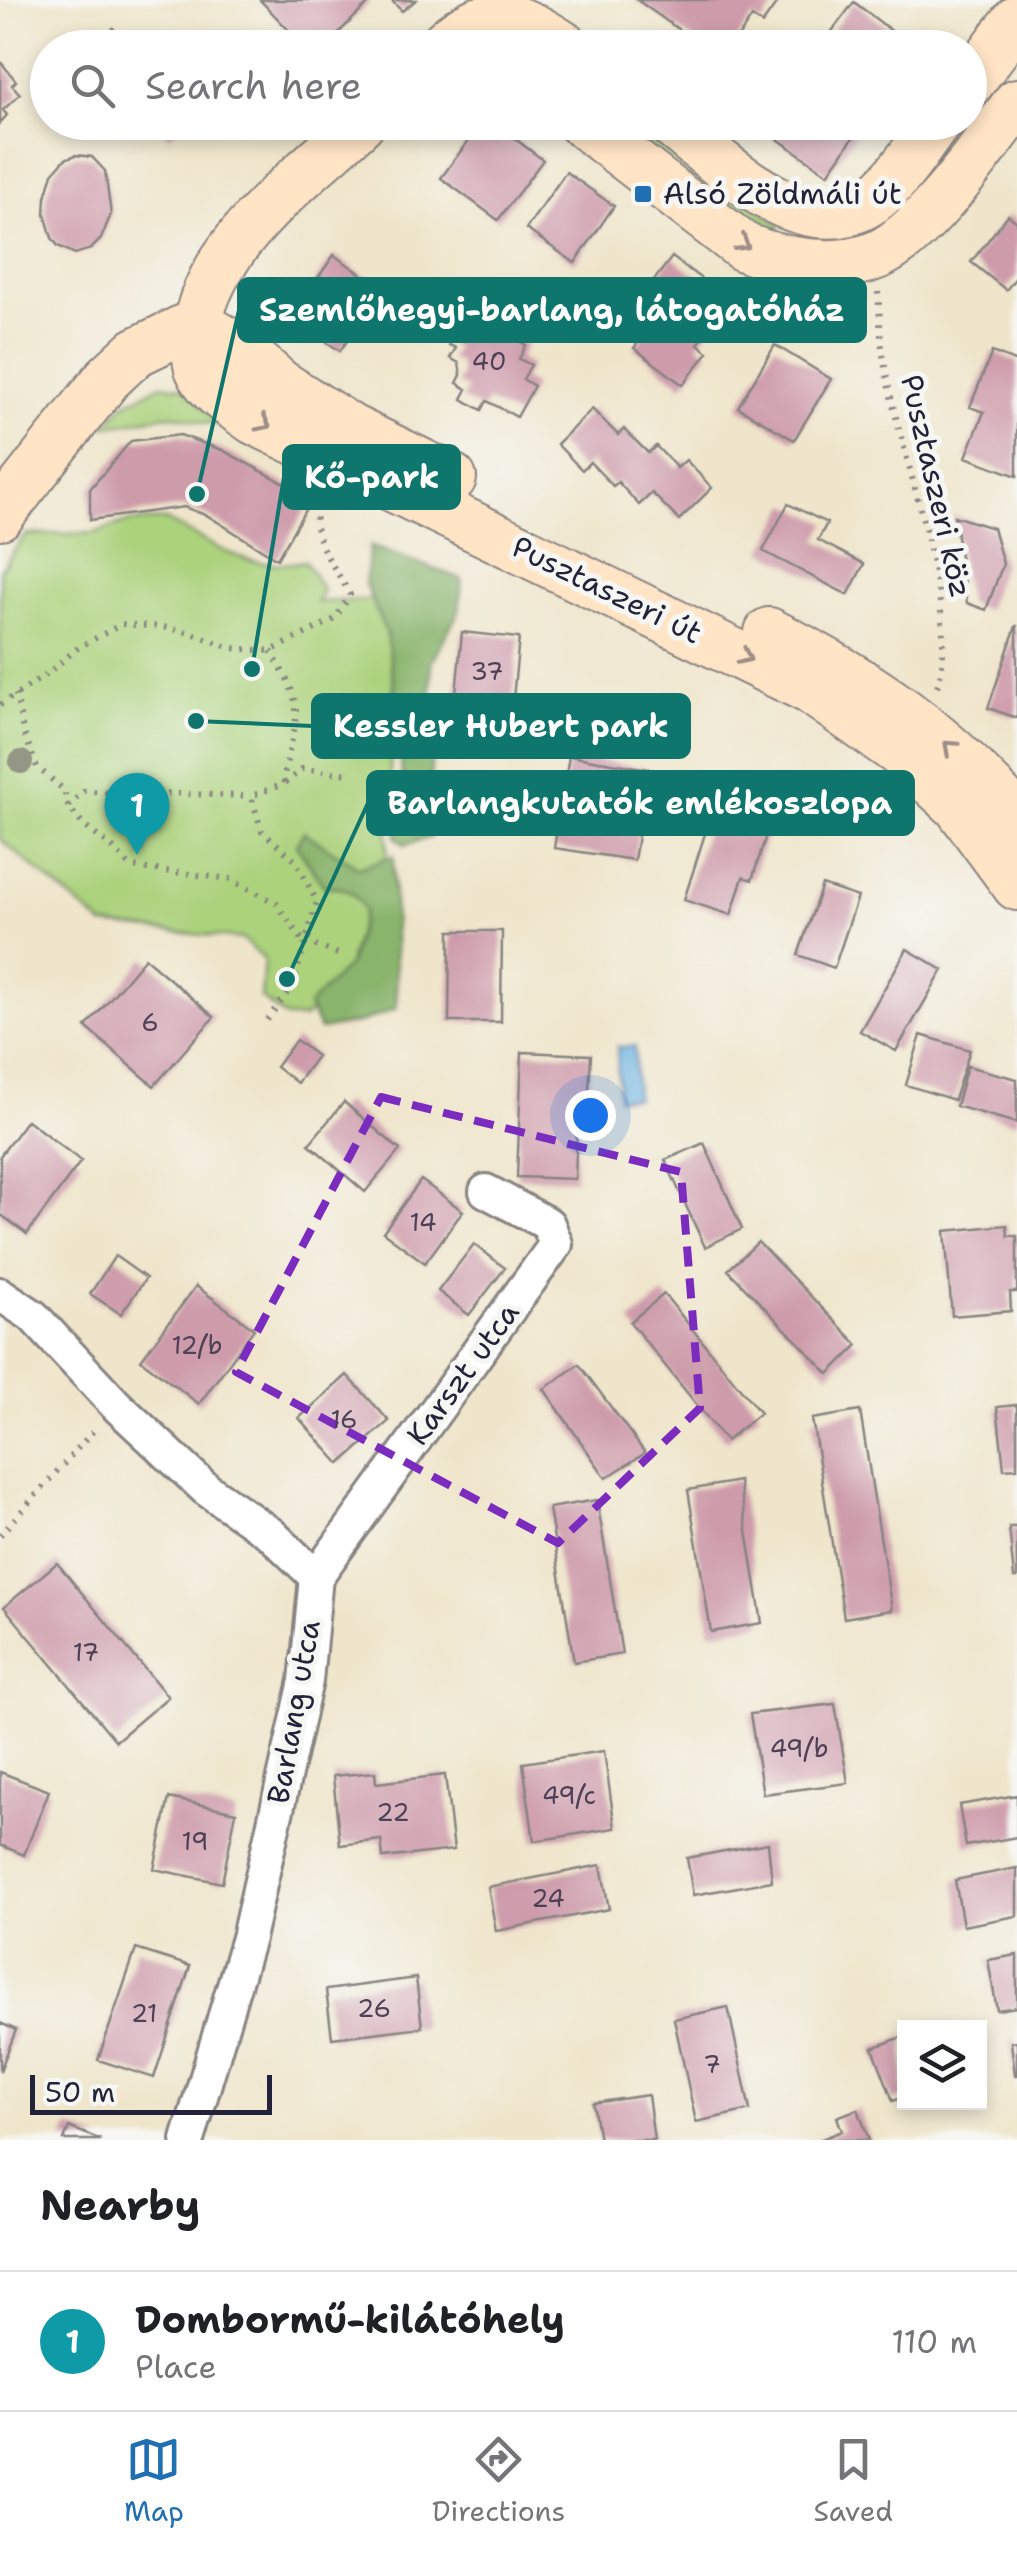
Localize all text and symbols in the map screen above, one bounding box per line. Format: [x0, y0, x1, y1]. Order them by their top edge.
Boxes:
search box [30, 30, 987, 140]
icon: search [65, 58, 120, 113]
text: Search here [145, 60, 362, 111]
place label: Alsó Zöldmáli út [663, 173, 902, 214]
marker: Alsó Zöldmáli út [632, 183, 654, 205]
one-way arrow [732, 232, 750, 251]
callout: Szemlőhegyi-barlang, látogatóház [239, 279, 865, 341]
text: Szemlőhegyi-barlang, látogatóház [259, 288, 845, 331]
house number: 40 [472, 344, 506, 378]
street label: Pusztaszeri köz [891, 370, 982, 601]
one-way arrow [253, 412, 271, 431]
callout: Kő-park [284, 446, 459, 508]
text: Kő-park [304, 455, 440, 498]
street label: Pusztaszeri út [505, 526, 709, 653]
one-way arrow [735, 645, 753, 665]
house number: 37 [471, 654, 503, 688]
callout: Kessler Hubert park [313, 695, 689, 757]
text: Kessler Hubert park [333, 704, 669, 747]
one-way arrow [943, 741, 962, 759]
pin: 1 [104, 772, 170, 855]
callout: Barlangkutatók emlékoszlopa [368, 772, 913, 834]
text: Barlangkutatók emlékoszlopa [388, 781, 893, 824]
house number: 6 [141, 1005, 159, 1039]
your location [565, 1090, 616, 1141]
house number: 14 [410, 1205, 436, 1239]
street label: Karszt utca [397, 1294, 529, 1453]
house number: 12/b [171, 1328, 223, 1362]
house number: 16 [330, 1402, 358, 1436]
street label: Barlang utca [257, 1616, 330, 1807]
house number: 17 [73, 1635, 99, 1669]
house number: 49/b [770, 1731, 828, 1765]
house number: 49/c [542, 1778, 596, 1812]
house number: 22 [376, 1795, 410, 1829]
house number: 19 [182, 1824, 208, 1858]
house number: 24 [531, 1881, 565, 1915]
house number: 26 [357, 1991, 391, 2025]
house number: 21 [131, 1996, 157, 2030]
map controls [897, 2020, 987, 2110]
button: layers [897, 2020, 987, 2110]
house number: 7 [703, 2047, 721, 2081]
scale bar [30, 2070, 272, 2114]
text: 50 m [45, 2073, 115, 2111]
text: Nearby [40, 2177, 200, 2233]
text: Dombormű-kilátóhely [135, 2294, 565, 2345]
text: 1 [65, 2320, 80, 2363]
text: 110 m [891, 2320, 977, 2363]
text: Place [135, 2345, 217, 2388]
tab: Map [124, 2432, 184, 2530]
tab: Directions [432, 2432, 565, 2530]
tab: Saved [813, 2432, 893, 2530]

